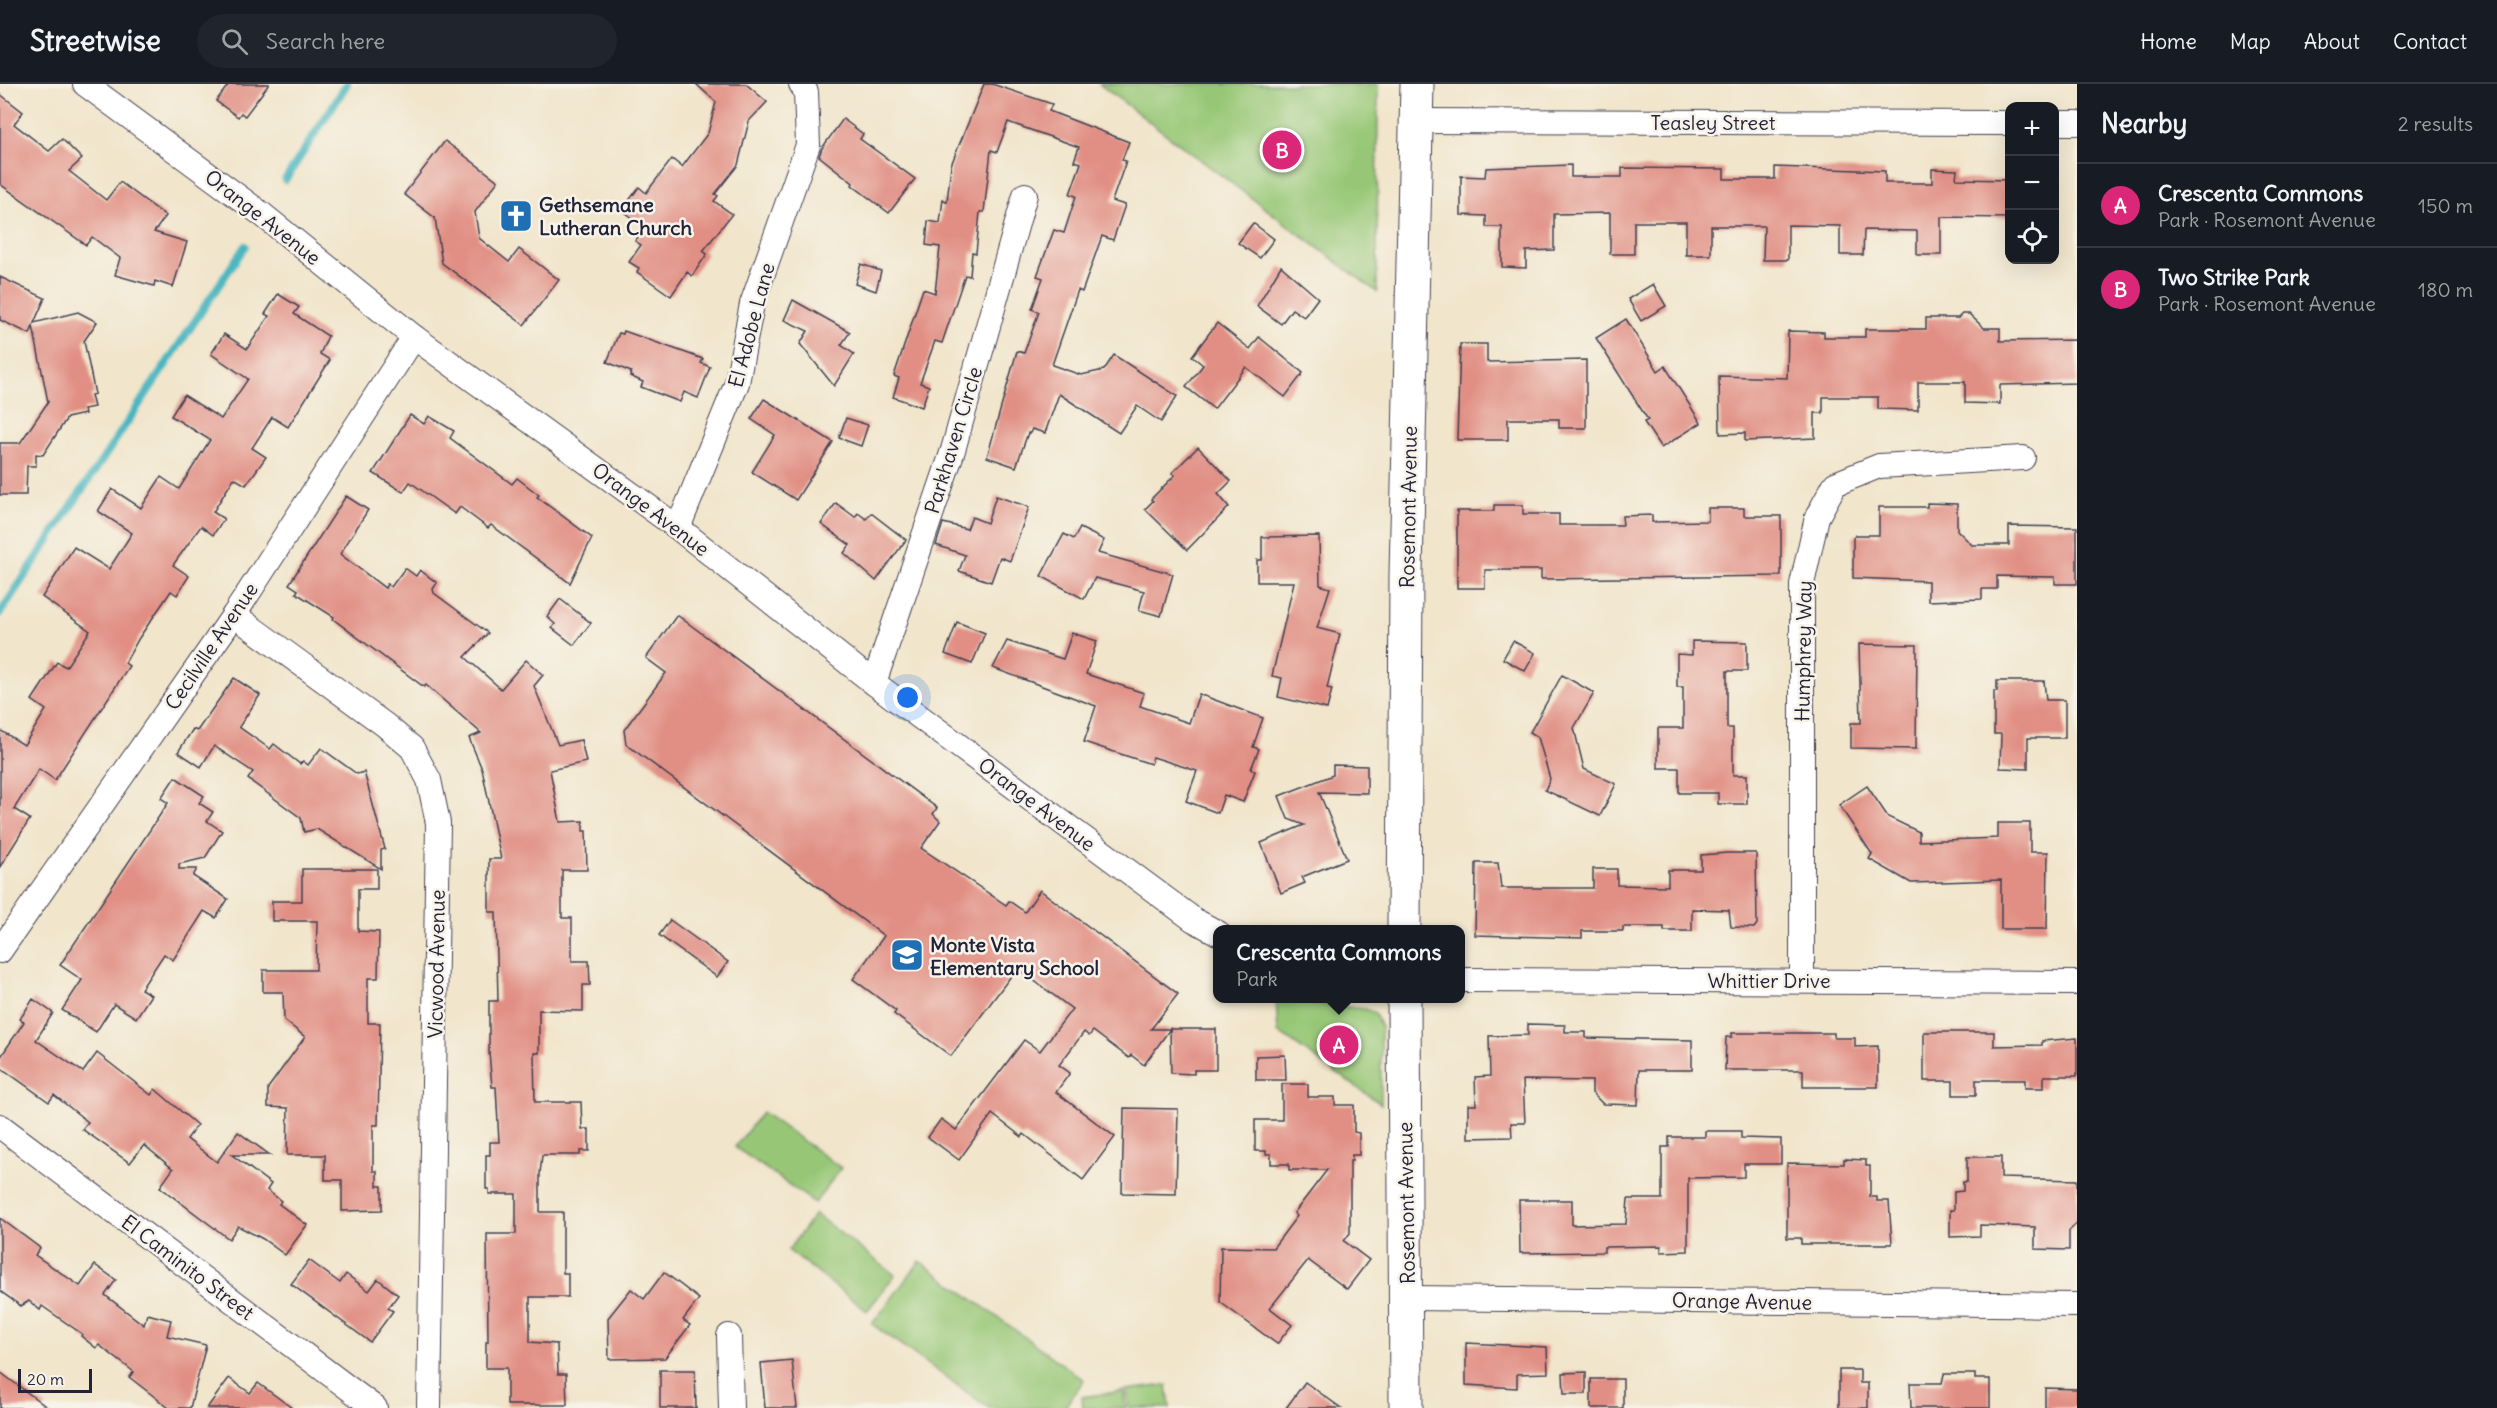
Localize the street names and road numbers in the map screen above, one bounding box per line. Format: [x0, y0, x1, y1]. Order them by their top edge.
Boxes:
street label: Teasley Street [1650, 110, 1776, 135]
street label: Orange Avenue [200, 164, 326, 270]
street label: El Adobe Lane [722, 260, 780, 390]
street label: Parkhaven Circle [919, 364, 987, 516]
street label: Rosemont Avenue [1394, 426, 1422, 588]
street label: Orange Avenue [588, 457, 714, 561]
street label: Cecilville Avenue [159, 578, 263, 714]
street label: Humphrey Way [1789, 580, 1817, 722]
street label: Orange Avenue [974, 752, 1100, 856]
street label: Vicwood Avenue [422, 889, 450, 1039]
street label: Whittier Drive [1707, 968, 1831, 993]
street label: Rosemont Avenue [1392, 1122, 1420, 1284]
street label: El Caminito Street [117, 1209, 259, 1325]
street label: Orange Avenue [1672, 1287, 1812, 1315]

